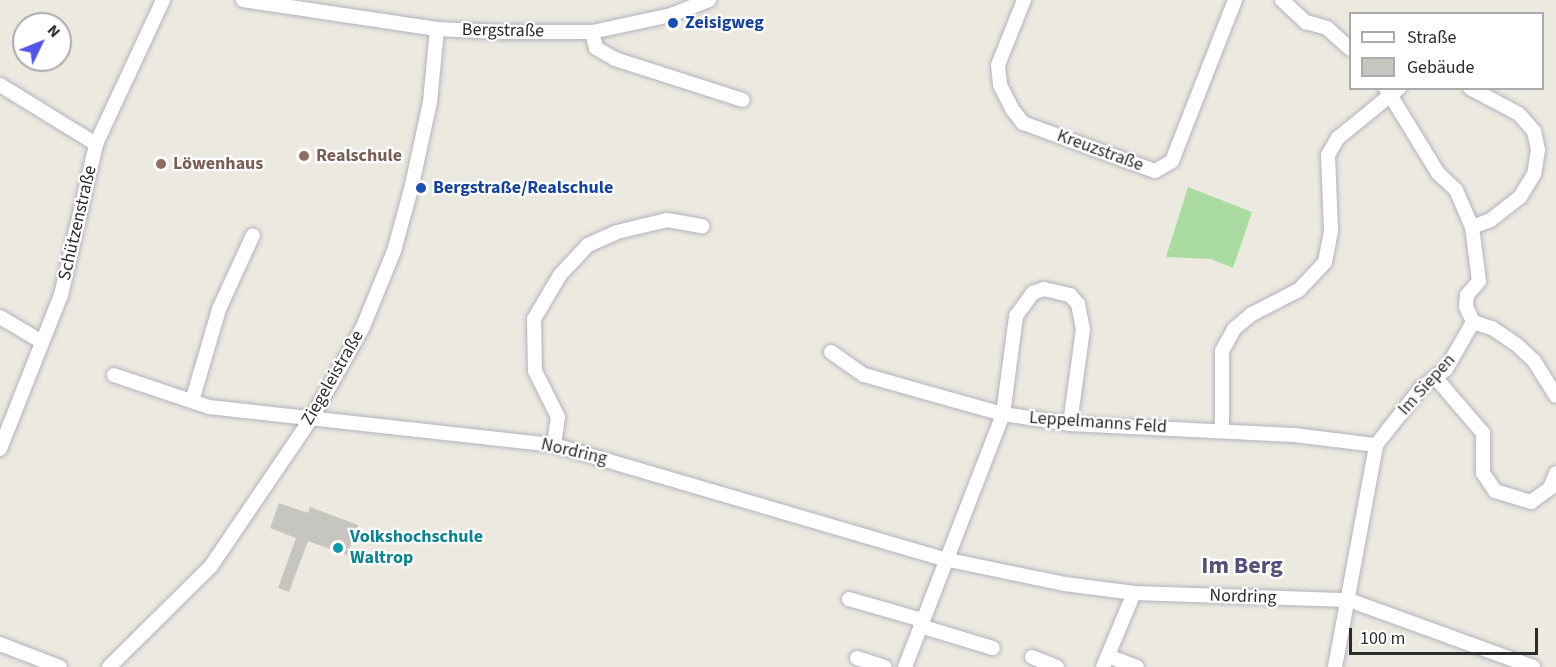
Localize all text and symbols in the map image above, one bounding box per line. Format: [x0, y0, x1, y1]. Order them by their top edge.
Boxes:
north arrow [12, 12, 72, 72]
place label: Zeisigweg [685, 12, 764, 34]
legend [1349, 12, 1544, 90]
marker: Zeisigweg [666, 16, 680, 30]
street label: Bergstraße [462, 19, 544, 43]
text: N [42, 20, 65, 42]
text: Straße [1407, 25, 1456, 50]
text: Gebäude [1407, 55, 1475, 80]
street label: Kreuzstraße [1054, 125, 1146, 177]
place label: Realschule [316, 145, 402, 167]
marker: Realschule [297, 149, 311, 163]
place label: Löwenhaus [173, 153, 263, 175]
marker: Löwenhaus [154, 157, 168, 171]
street label: Schützenstraße [54, 163, 102, 283]
place label: Bergstraße/Realschule [433, 177, 613, 199]
marker: Bergstraße/Realschule [414, 181, 428, 195]
street label: Ziegeleistraße [297, 327, 369, 429]
street label: Im Siepen [1394, 350, 1460, 420]
street label: Leppelmanns Feld [1028, 407, 1168, 439]
street label: Nordring [539, 434, 609, 470]
place label: Volkshochschule Waltrop [350, 527, 483, 570]
marker: Volkshochschule Waltrop [331, 541, 345, 555]
district label: Im Berg [1201, 552, 1283, 580]
street label: Nordring [1209, 585, 1277, 609]
scale bar [1352, 616, 1541, 654]
text: 100 m [1360, 626, 1405, 651]

